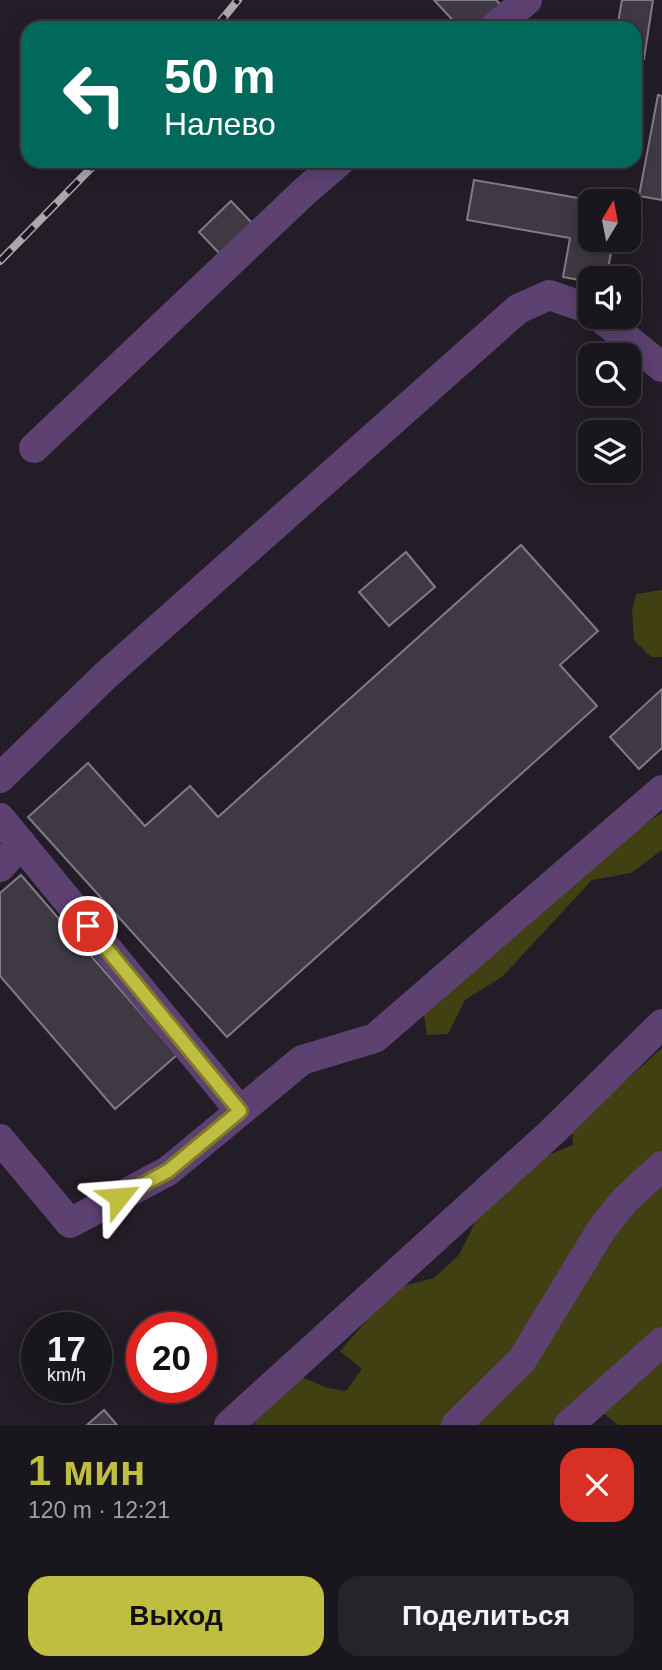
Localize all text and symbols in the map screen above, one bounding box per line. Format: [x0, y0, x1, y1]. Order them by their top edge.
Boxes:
icon: left [49, 49, 140, 140]
text: 50 m [164, 49, 276, 103]
text: Налево [164, 106, 276, 142]
north arrow [578, 189, 640, 252]
map controls [578, 189, 641, 483]
button: sound [578, 266, 641, 329]
button: search [578, 343, 641, 406]
button: layers [578, 420, 641, 483]
pin [58, 896, 118, 956]
icon: arrive [69, 907, 107, 945]
position arrow [82, 1160, 156, 1234]
speed limit sign: 20 [126, 1312, 217, 1403]
text: 17 [47, 1329, 86, 1368]
text: km/h [47, 1365, 86, 1385]
text: 1 мин [28, 1447, 145, 1494]
button: close [560, 1448, 634, 1522]
text: 120 m · 12:21 [28, 1497, 170, 1523]
button: Выход [28, 1576, 324, 1656]
button: Поделиться [338, 1576, 634, 1656]

